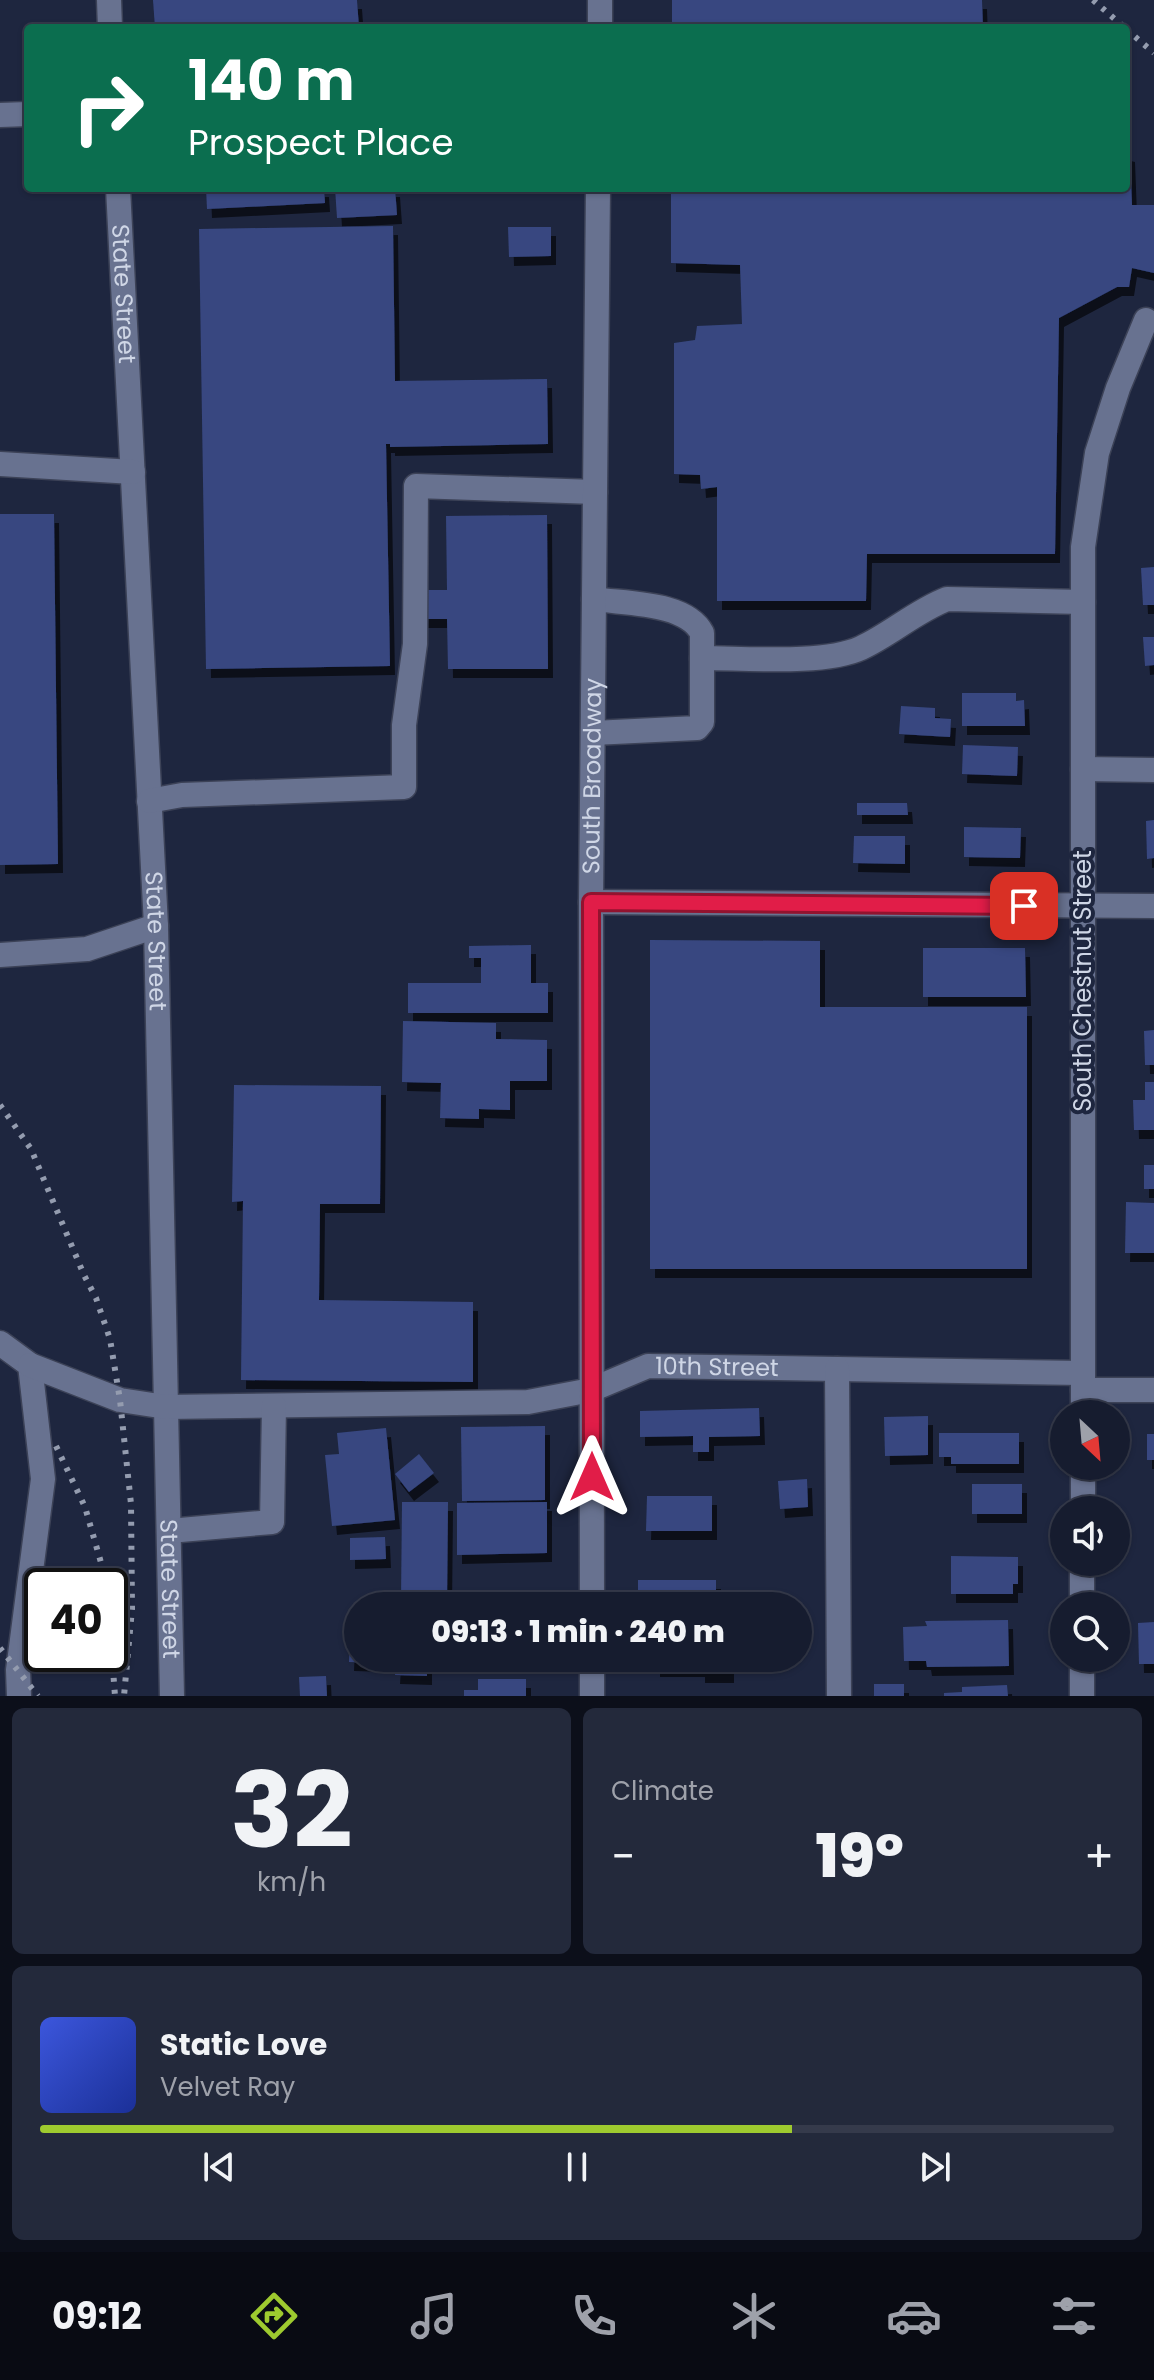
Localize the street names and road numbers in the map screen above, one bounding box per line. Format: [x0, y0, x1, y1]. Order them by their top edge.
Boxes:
street label: State Street [104, 223, 144, 364]
street label: South Broadway [574, 677, 609, 874]
street label: South Chestnut Street [1066, 850, 1099, 1112]
street label: State Street [137, 870, 175, 1011]
street label: 10th Street [655, 1349, 779, 1384]
street label: State Street [152, 1519, 188, 1659]

